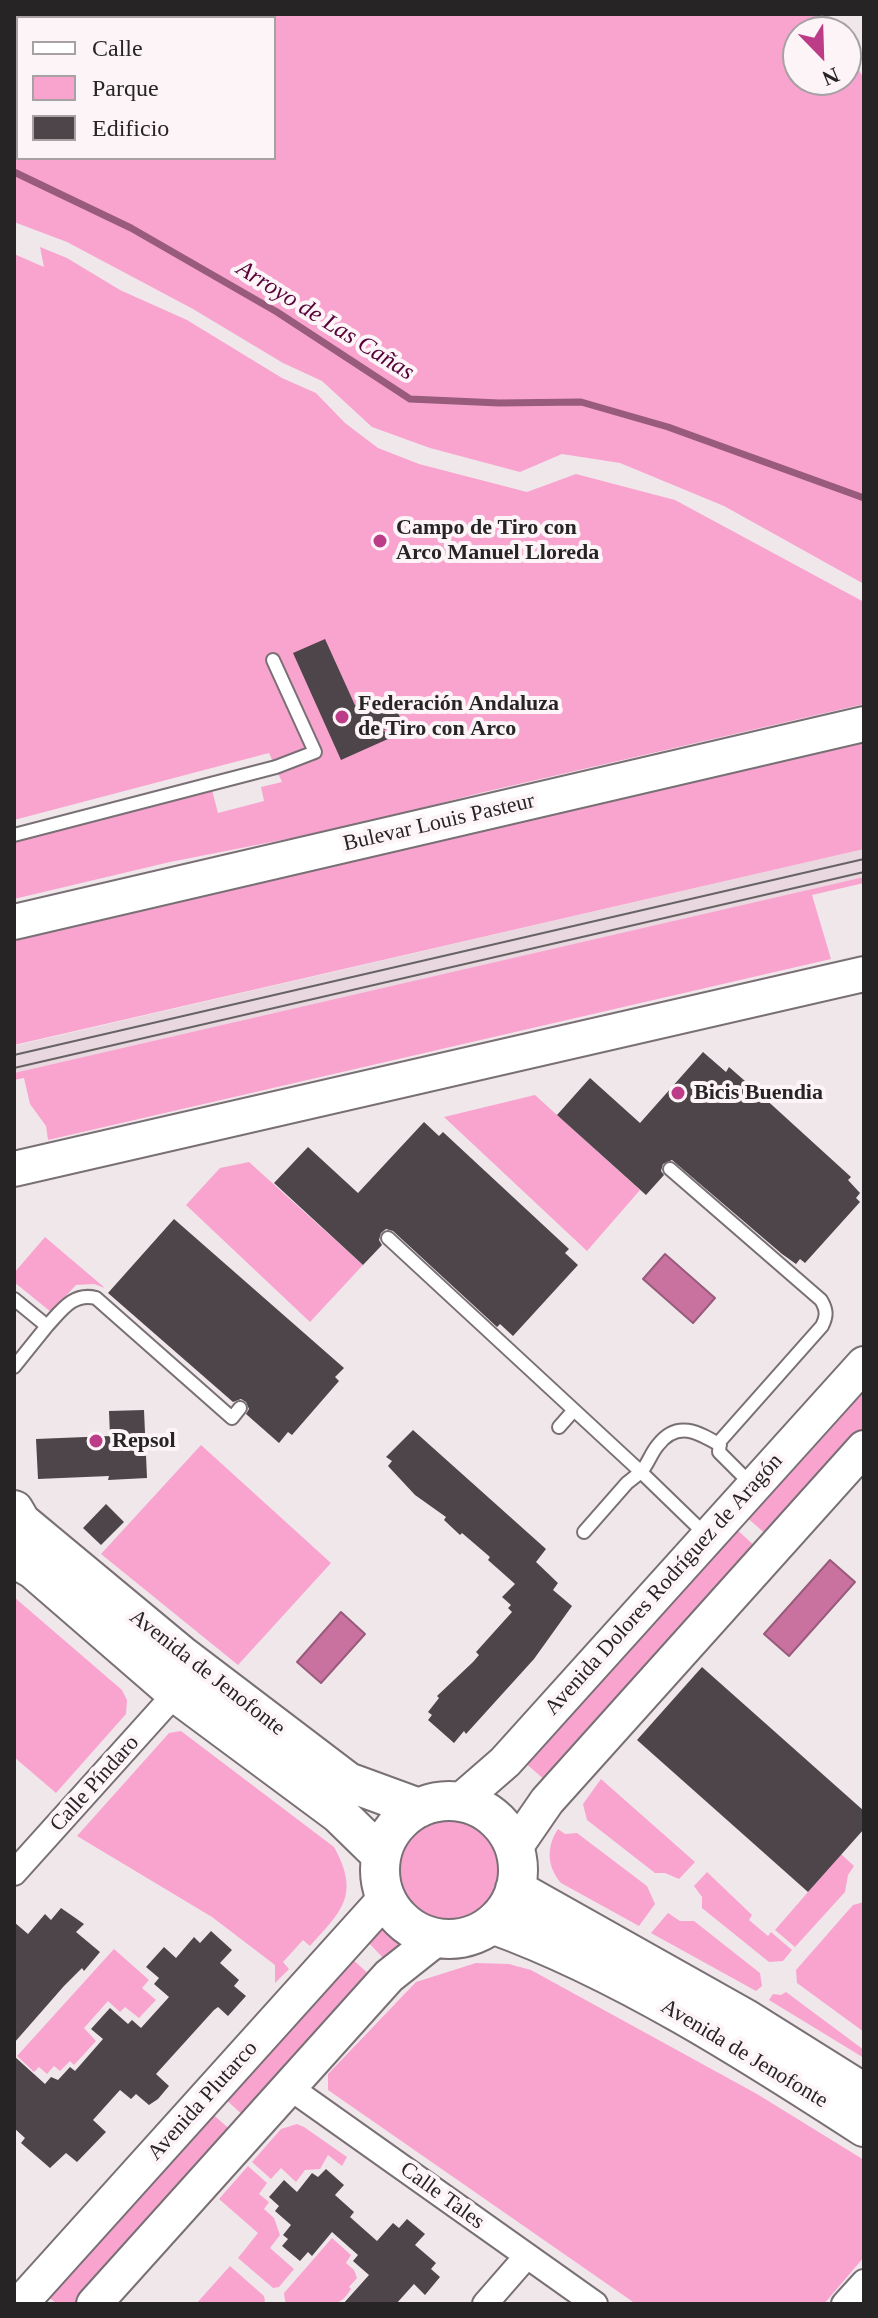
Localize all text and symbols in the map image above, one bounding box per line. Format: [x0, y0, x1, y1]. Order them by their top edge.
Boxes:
legend [16, 16, 276, 160]
north arrow [782, 16, 862, 96]
text: Calle [92, 35, 143, 61]
text: N [819, 62, 843, 91]
text: Parque [92, 75, 159, 101]
text: Edificio [92, 115, 169, 141]
water label: Arroyo de Las Cañas [231, 255, 419, 387]
place label: Campo de Tiro con Arco Manuel Lloreda [396, 515, 599, 566]
marker: Campo de Tiro con Arco Manuel Lloreda [371, 532, 389, 550]
place label: Federación Andaluza de Tiro con Arco [358, 691, 559, 742]
marker: Federación Andaluza de Tiro con Arco [333, 708, 351, 726]
street label: Bulevar Louis Pasteur [341, 788, 537, 858]
place label: Bicis Buendia [694, 1080, 823, 1106]
marker: Bicis Buendia [669, 1084, 687, 1102]
place label: Repsol [112, 1428, 176, 1454]
marker: Repsol [87, 1432, 105, 1450]
street label: Avenida Dolores Rodríguez de Aragón [539, 1449, 789, 1721]
street label: Avenida de Jenofonte [124, 1604, 290, 1742]
street label: Calle Píndaro [45, 1730, 145, 1838]
street label: Avenida de Jenofonte [656, 1994, 832, 2114]
street label: Avenida Plutarco [142, 2036, 264, 2166]
street label: Calle Tales [395, 2157, 489, 2235]

